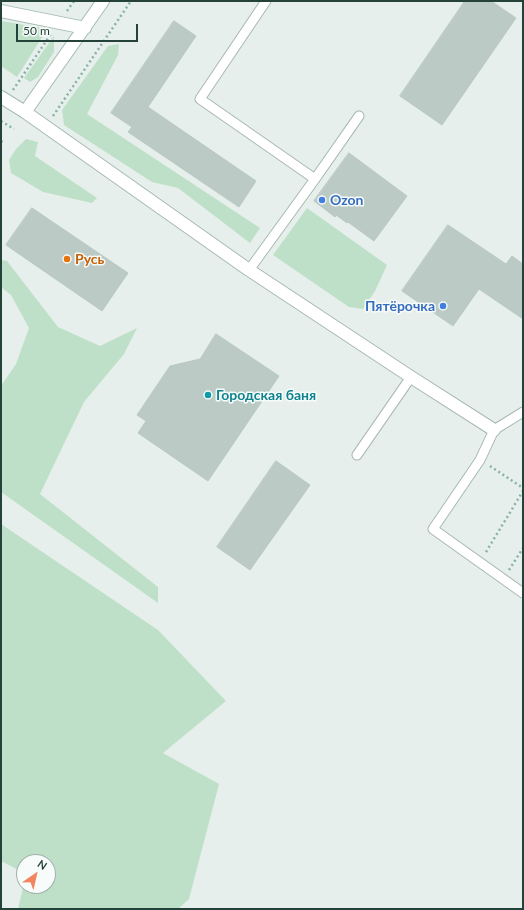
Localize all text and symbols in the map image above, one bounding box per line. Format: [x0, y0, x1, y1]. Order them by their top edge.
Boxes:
scale bar [18, 16, 140, 42]
text: 50 m [23, 23, 50, 38]
place label: Ozon [330, 192, 363, 208]
marker: Ozon [317, 195, 327, 205]
place label: Русь [75, 251, 104, 267]
marker: Русь [62, 254, 72, 264]
place label: Пятёрочка [365, 298, 435, 314]
marker: Пятёрочка [438, 301, 448, 311]
place label: Городская баня [216, 387, 316, 403]
marker: Городская баня [203, 390, 213, 400]
north arrow [16, 854, 56, 894]
text: N [35, 857, 50, 872]

